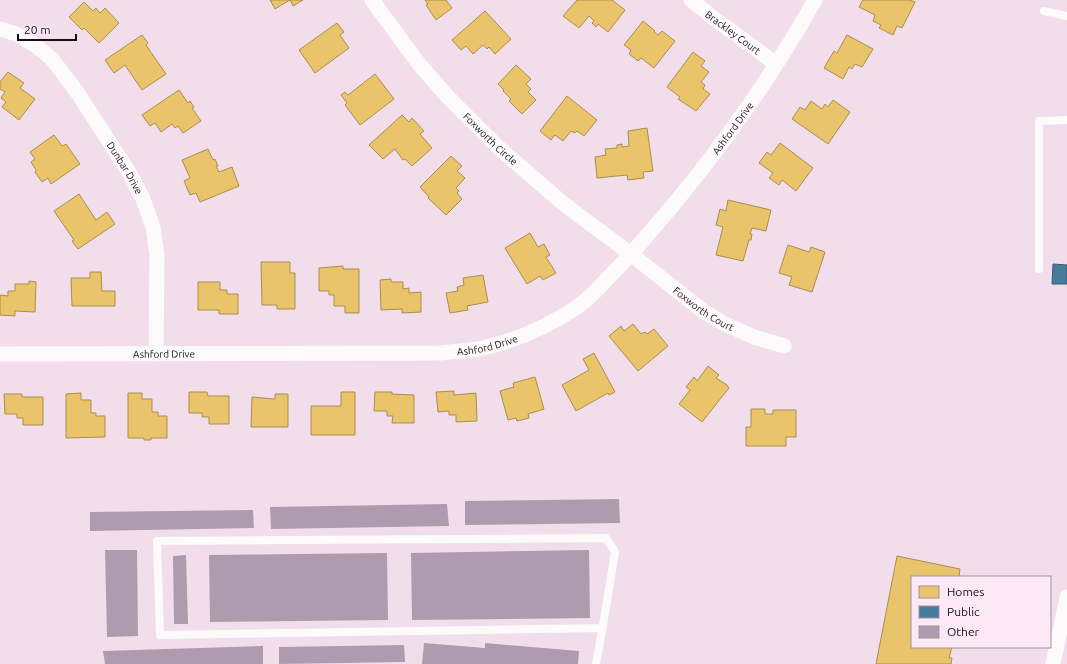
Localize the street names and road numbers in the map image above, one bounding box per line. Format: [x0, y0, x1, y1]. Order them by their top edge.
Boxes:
street label: Brackley Court [703, 8, 763, 56]
street label: Ashford Drive [710, 100, 755, 156]
street label: Foxworth Circle [461, 110, 520, 167]
street label: Dunbar Drive [105, 140, 145, 196]
street label: Foxworth Court [671, 284, 736, 333]
street label: Ashford Drive [456, 333, 519, 357]
street label: Ashford Drive [133, 348, 195, 359]

